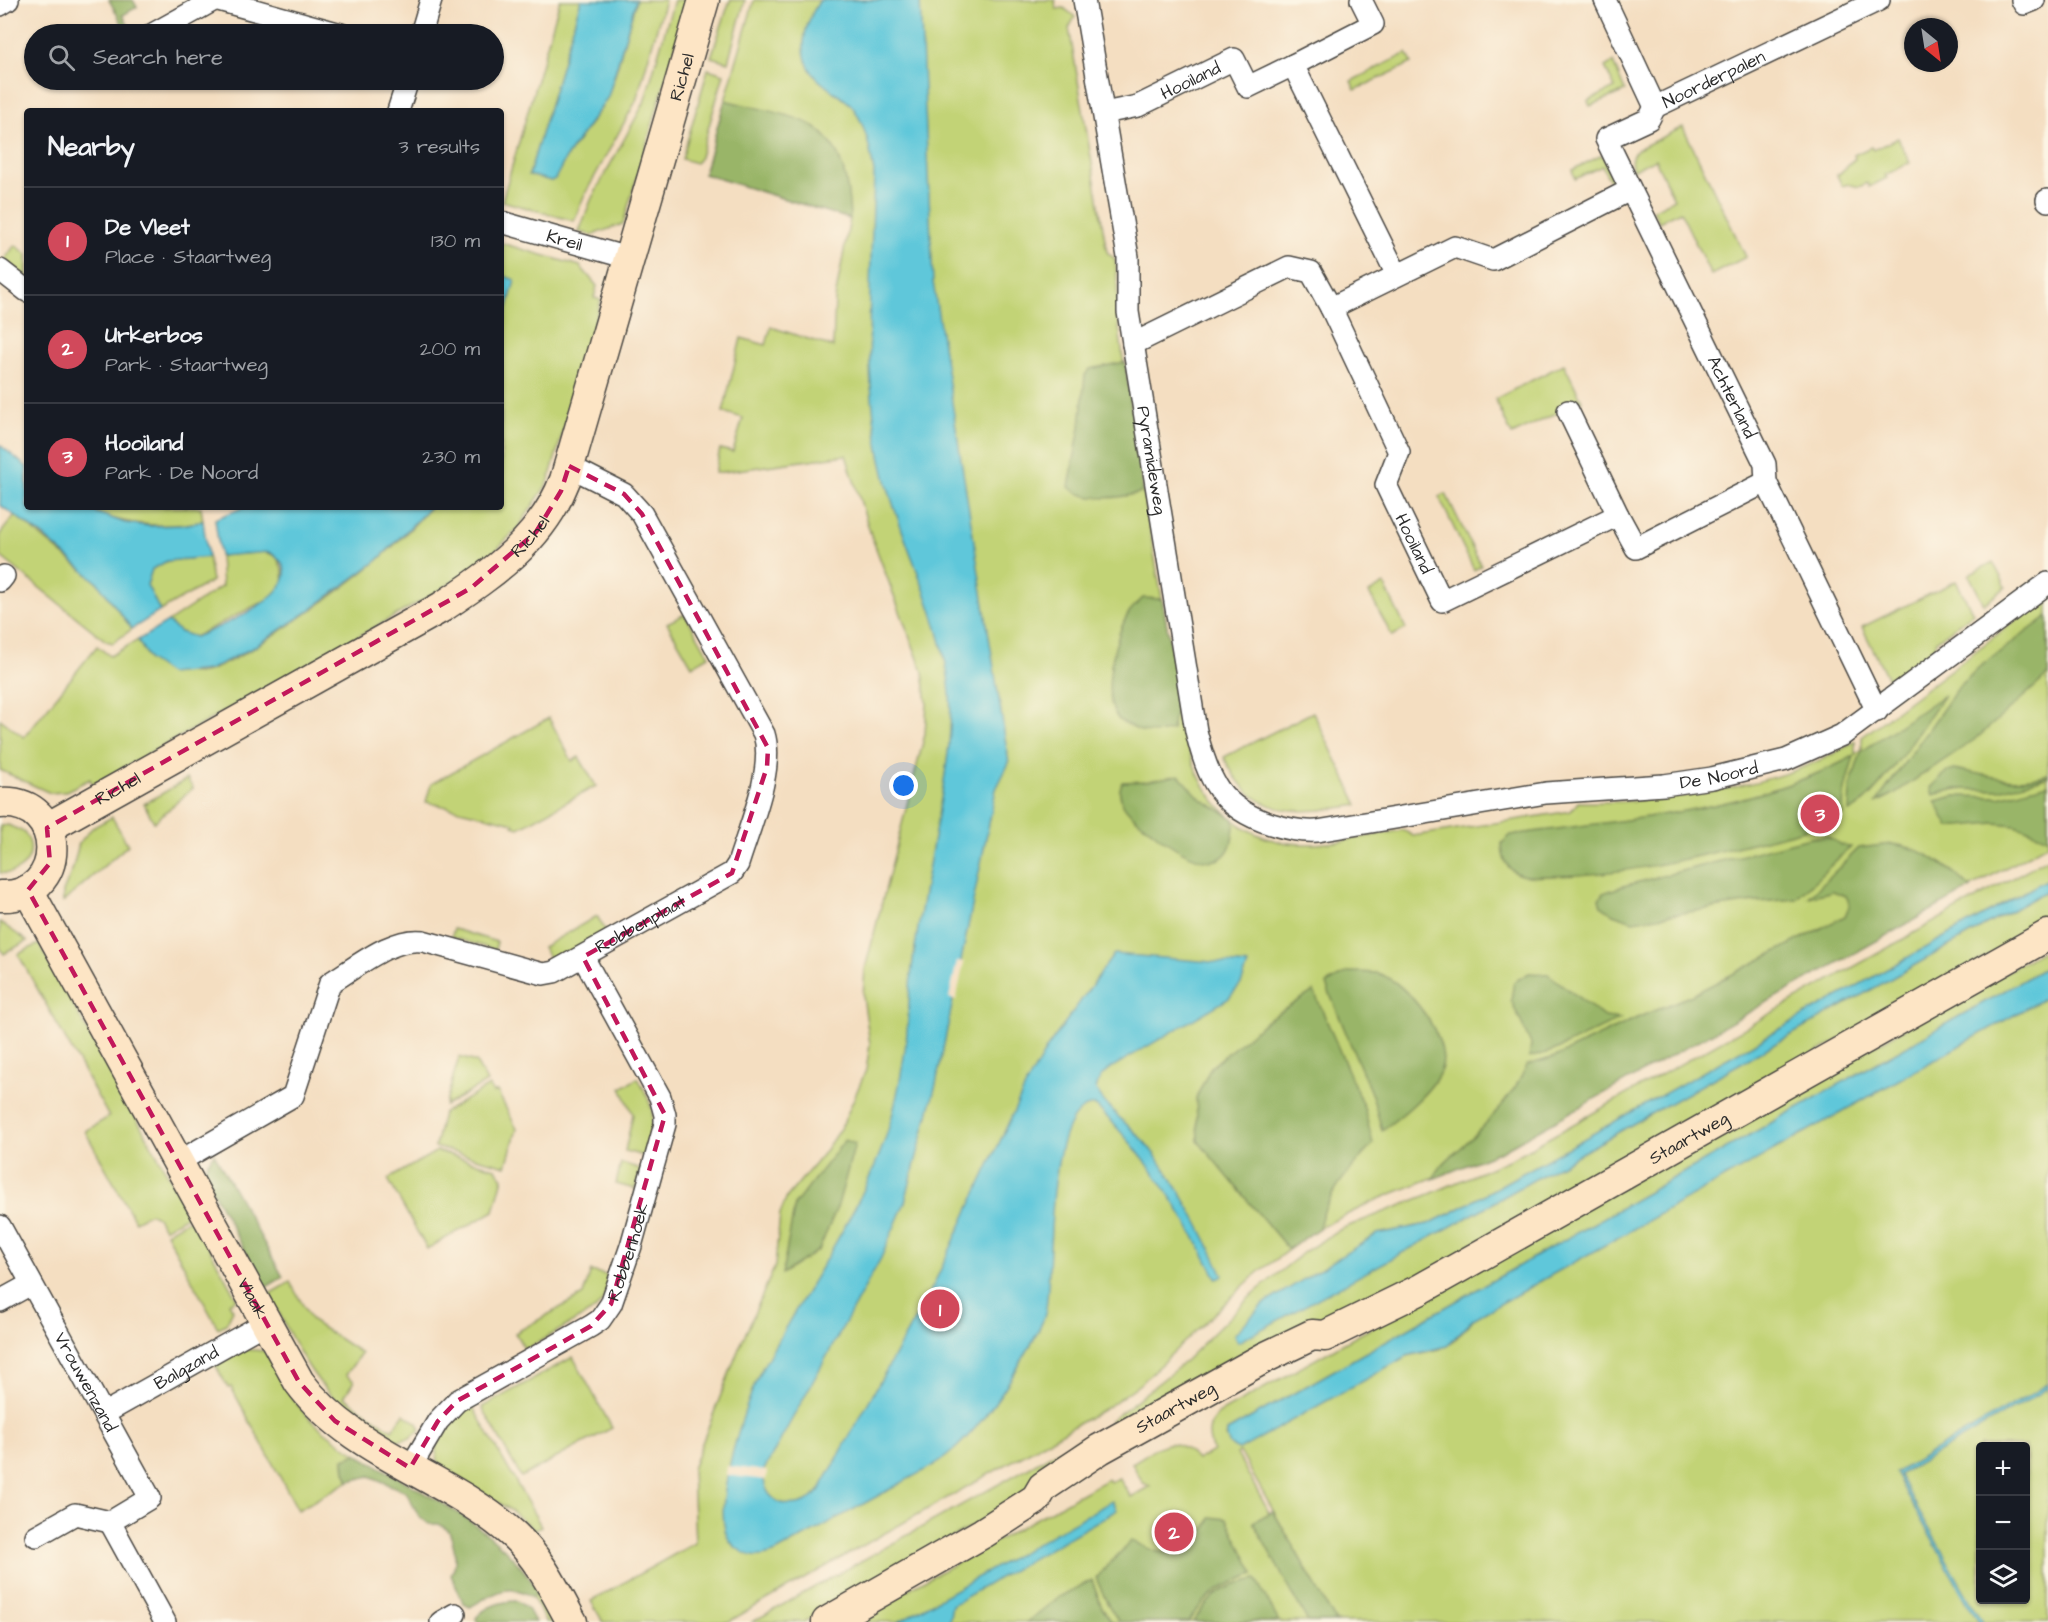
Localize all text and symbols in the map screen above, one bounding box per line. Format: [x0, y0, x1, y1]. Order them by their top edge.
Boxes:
north arrow [1904, 18, 1958, 72]
search box [24, 24, 504, 90]
icon: search [45, 41, 78, 74]
text: Search here [93, 42, 223, 73]
street label: Noorderpalen [1658, 44, 1769, 115]
street label: Richel [663, 50, 701, 104]
street label: Hooiland [1156, 55, 1225, 106]
text: Nearby [48, 129, 135, 165]
text: 3 results [398, 133, 480, 161]
text: De Vleet [105, 212, 190, 243]
street label: Kreil [544, 224, 585, 257]
text: 1 [66, 227, 69, 255]
text: 130 m [431, 227, 480, 255]
text: Place · Staartweg [105, 243, 271, 271]
text: Urkerbos [105, 320, 203, 351]
text: 2 [62, 335, 73, 363]
text: 200 m [420, 335, 480, 363]
text: Park · Staartweg [105, 351, 268, 379]
street label: Achterland [1701, 352, 1763, 443]
street label: Pyramideweg [1130, 404, 1173, 517]
text: Hooiland [105, 428, 183, 459]
text: 3 [62, 443, 73, 471]
text: 230 m [422, 443, 480, 471]
text: Park · De Noord [105, 459, 258, 487]
street label: Richel [505, 510, 556, 563]
street label: Hooiland [1389, 510, 1439, 578]
street label: De Noord [1678, 755, 1761, 796]
street label: Richel [91, 766, 145, 812]
your location [889, 771, 918, 800]
pin: 3 [1800, 792, 1840, 836]
street label: Robbenplaat [591, 889, 691, 960]
street label: Staartweg [1644, 1106, 1734, 1171]
street label: Robbenhoek [601, 1200, 655, 1304]
street label: Vlaak [231, 1273, 274, 1324]
pin: 1 [920, 1286, 960, 1332]
street label: Vrouwenzand [48, 1328, 123, 1436]
street label: Balgzand [150, 1340, 223, 1396]
street label: Staartweg [1131, 1375, 1221, 1440]
map controls [1976, 1442, 2030, 1604]
button: + [1976, 1442, 2030, 1496]
button: − [1976, 1496, 2030, 1550]
pin: 2 [1154, 1510, 1194, 1555]
button: layers [1976, 1550, 2030, 1604]

